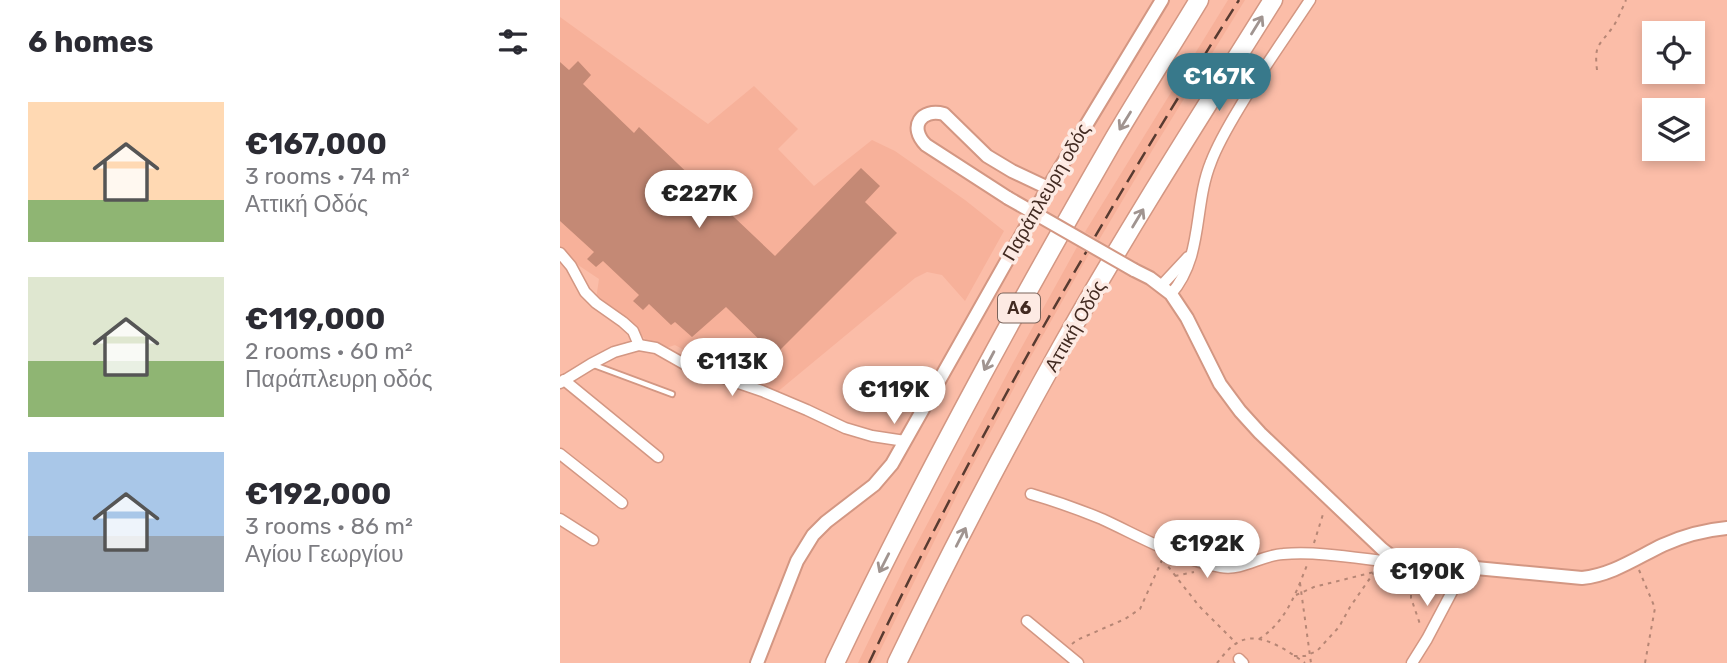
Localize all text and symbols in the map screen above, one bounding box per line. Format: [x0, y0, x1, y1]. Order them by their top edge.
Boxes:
one-way arrow [1251, 15, 1265, 35]
map controls [1642, 21, 1705, 161]
button: locate [1642, 21, 1705, 84]
icon: filters [494, 23, 532, 61]
text: 6 homes [28, 24, 154, 60]
pin: €167K [1170, 54, 1268, 113]
text: €167K [1183, 62, 1255, 90]
button: layers [1642, 98, 1705, 161]
one-way arrow [1118, 110, 1132, 130]
street label: Παράπλευρη οδός [997, 119, 1095, 265]
text: €167,000 [245, 126, 387, 162]
icon: home [84, 130, 168, 214]
text: 3 rooms · 74 m² [245, 162, 410, 190]
pin: €227K [650, 170, 748, 230]
text: €227K [661, 179, 737, 207]
text: Αττική Οδός [245, 190, 368, 218]
one-way arrow [1131, 209, 1145, 229]
street label: Αττική Οδός [1040, 276, 1110, 376]
road number: Α6 [998, 294, 1040, 322]
text: €119,000 [245, 301, 385, 337]
icon: home [84, 305, 168, 389]
text: 2 rooms · 60 m² [245, 337, 413, 365]
pin: €113K [683, 338, 781, 398]
text: €113K [696, 347, 768, 375]
one-way arrow [982, 351, 996, 371]
text: Παράπλευρη οδός [245, 365, 432, 393]
pin: €119K [845, 366, 943, 426]
text: €119K [859, 375, 929, 403]
text: €192,000 [245, 476, 392, 512]
icon: home [84, 480, 168, 564]
text: 3 rooms · 86 m² [245, 512, 413, 540]
pin: €192K [1158, 520, 1256, 580]
one-way arrow [954, 527, 968, 547]
text: €192K [1170, 529, 1244, 557]
text: Αγίου Γεωργίου [245, 540, 403, 568]
pin: €190K [1378, 548, 1476, 608]
one-way arrow [877, 553, 891, 573]
text: €190K [1389, 557, 1465, 585]

